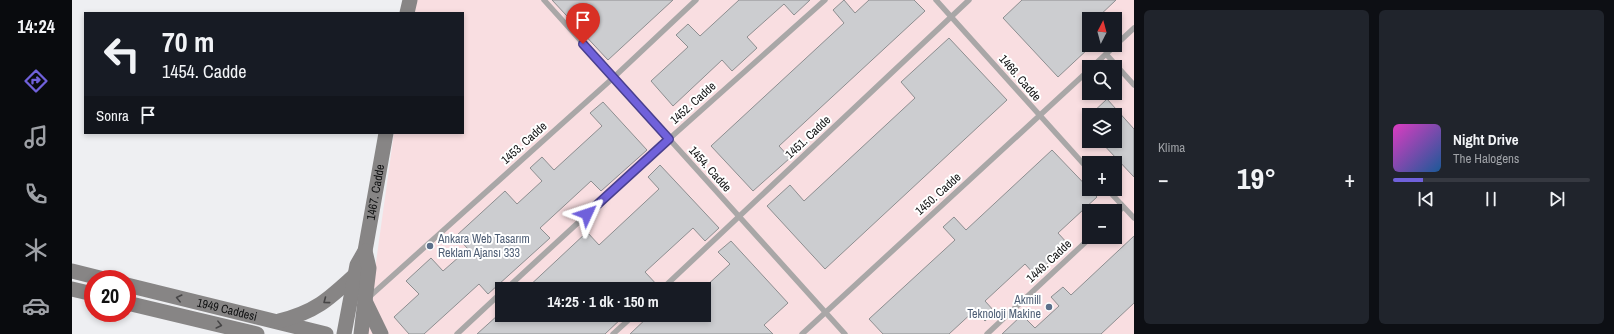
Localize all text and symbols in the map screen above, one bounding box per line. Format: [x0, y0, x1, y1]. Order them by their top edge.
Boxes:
pin [566, 3, 600, 44]
icon: arrive [572, 9, 594, 31]
north arrow [1082, 12, 1122, 52]
map controls [1082, 12, 1122, 244]
text: 14:24 [17, 14, 55, 39]
text: 70 m [162, 23, 214, 61]
icon: left [96, 28, 148, 80]
street label: 1466. Cadde [995, 51, 1045, 105]
text: 1454. Cadde [162, 59, 247, 84]
button: search [1082, 60, 1122, 100]
icon: directions [22, 67, 50, 95]
street label: 1452. Cadde [667, 78, 719, 128]
icon: arrive [137, 104, 159, 126]
text: Sonra [96, 105, 129, 126]
button: layers [1082, 108, 1122, 148]
street label: 1451. Cadde [782, 112, 834, 162]
street label: 1453. Cadde [498, 118, 550, 168]
icon: music [22, 123, 50, 151]
text: Night Drive [1453, 129, 1519, 150]
text: Klima [1158, 139, 1185, 156]
street label: 1454. Cadde [685, 143, 735, 195]
text: The Halogens [1453, 150, 1519, 167]
button: + [1082, 156, 1122, 196]
text: 19° [1237, 158, 1276, 198]
street label: 1467. Cadde [363, 163, 388, 221]
text: − [1158, 164, 1169, 194]
text: + [1344, 164, 1355, 194]
street label: 1450. Cadde [912, 169, 964, 219]
icon: phone [22, 180, 50, 208]
icon: previous [1415, 188, 1437, 210]
icon: pause [1480, 188, 1502, 210]
icon: next [1546, 188, 1568, 210]
position arrow [566, 193, 608, 235]
button: − [1082, 204, 1122, 244]
place label: Ankara Web Tasarım Reklam Ajansı 333 [437, 231, 530, 261]
icon: climate [22, 236, 50, 264]
street label: 1449. Cadde [1023, 236, 1075, 286]
marker: Ankara Web Tasarım Reklam Ajansı 333 [425, 241, 435, 251]
speed limit sign: 20 [84, 270, 136, 322]
text: 14:25 · 1 dk · 150 m [547, 291, 659, 312]
icon: car [22, 292, 50, 320]
place label: Akmill Teknoloji Makine [967, 292, 1041, 322]
one-way arrow [176, 295, 183, 303]
street label: 1949 Caddesi [195, 295, 259, 325]
one-way arrow [323, 296, 330, 304]
marker: Akmill Teknoloji Makine [1044, 302, 1054, 312]
one-way arrow [216, 320, 223, 329]

